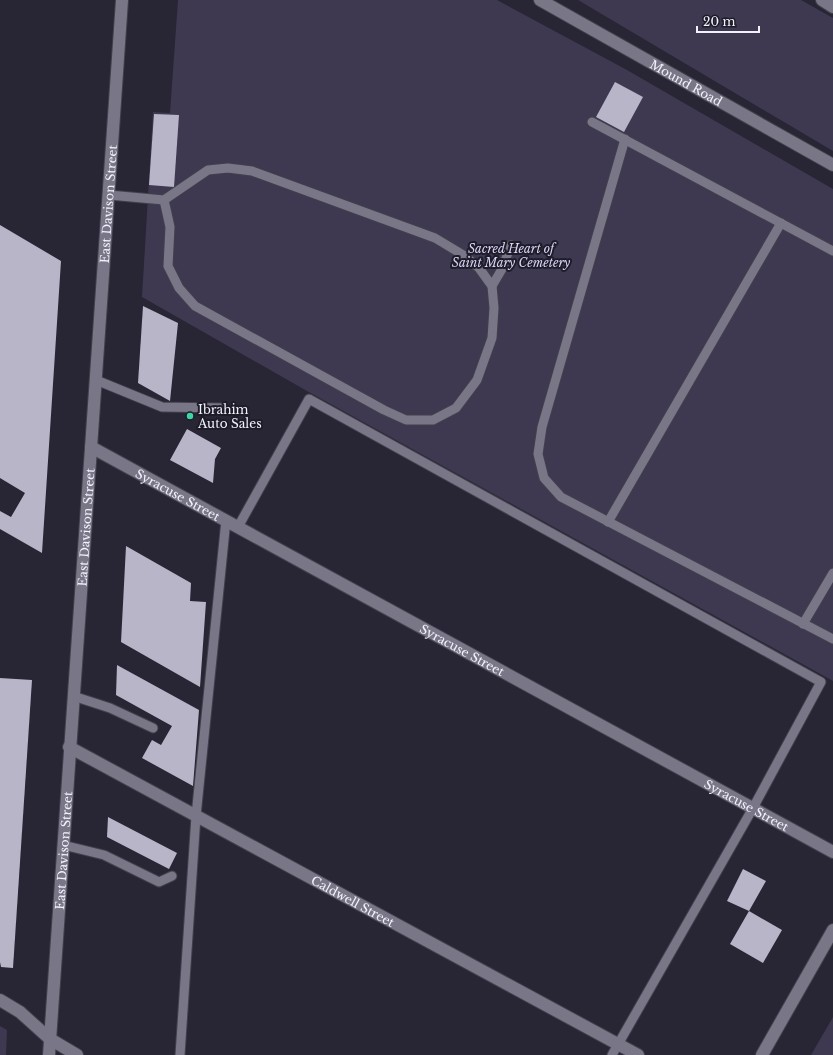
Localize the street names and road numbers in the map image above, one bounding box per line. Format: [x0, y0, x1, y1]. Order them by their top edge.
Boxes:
street label: Mound Road [648, 56, 725, 109]
street label: East Davison Street [96, 144, 119, 264]
street label: Syracuse Street [133, 465, 223, 524]
street label: East Davison Street [74, 467, 97, 587]
street label: Syracuse Street [417, 621, 508, 679]
street label: Syracuse Street [702, 776, 792, 834]
street label: East Davison Street [52, 790, 75, 910]
street label: Caldwell Street [309, 872, 398, 930]

